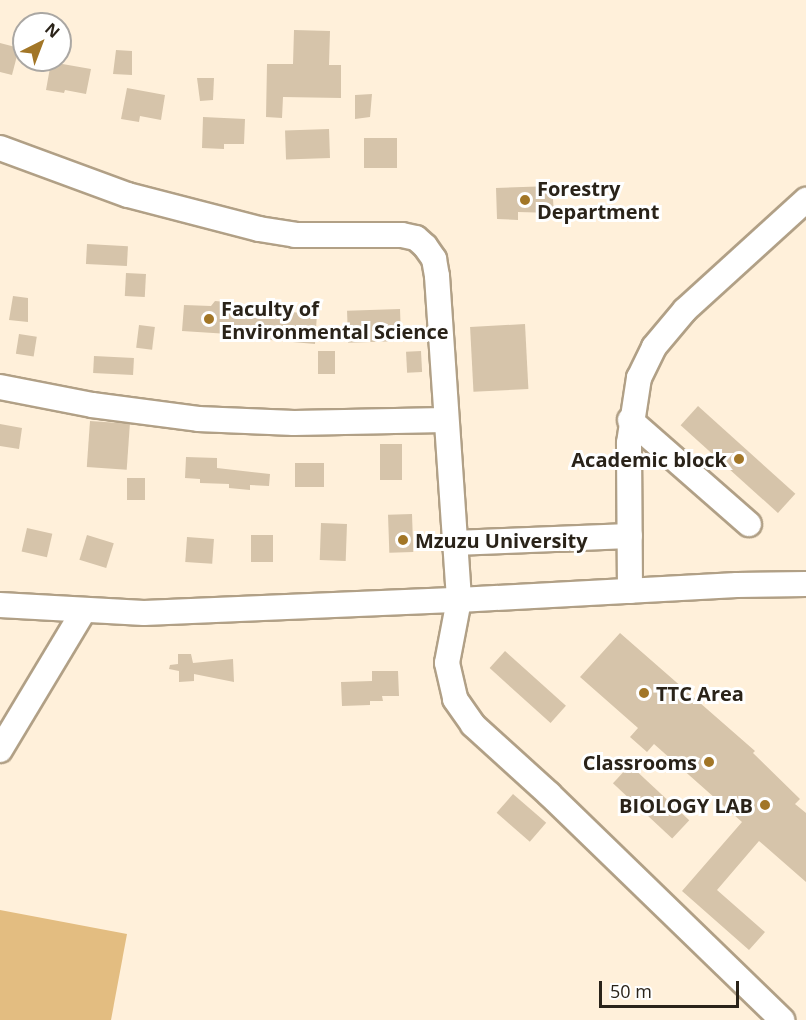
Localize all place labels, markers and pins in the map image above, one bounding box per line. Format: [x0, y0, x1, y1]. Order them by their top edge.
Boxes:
place label: Forestry Department [537, 176, 659, 223]
marker: Forestry Department [518, 193, 532, 207]
place label: Faculty of Environmental Science [221, 296, 449, 343]
marker: Faculty of Environmental Science [202, 312, 216, 326]
place label: Academic block [571, 447, 727, 471]
marker: Academic block [732, 452, 746, 466]
place label: Mzuzu University [415, 528, 588, 552]
marker: Mzuzu University [396, 533, 410, 547]
place label: TTC Area [656, 681, 744, 705]
marker: TTC Area [637, 686, 651, 700]
place label: Classrooms [583, 750, 697, 774]
marker: Classrooms [702, 755, 716, 769]
place label: BIOLOGY LAB [619, 793, 753, 817]
marker: BIOLOGY LAB [758, 798, 772, 812]

